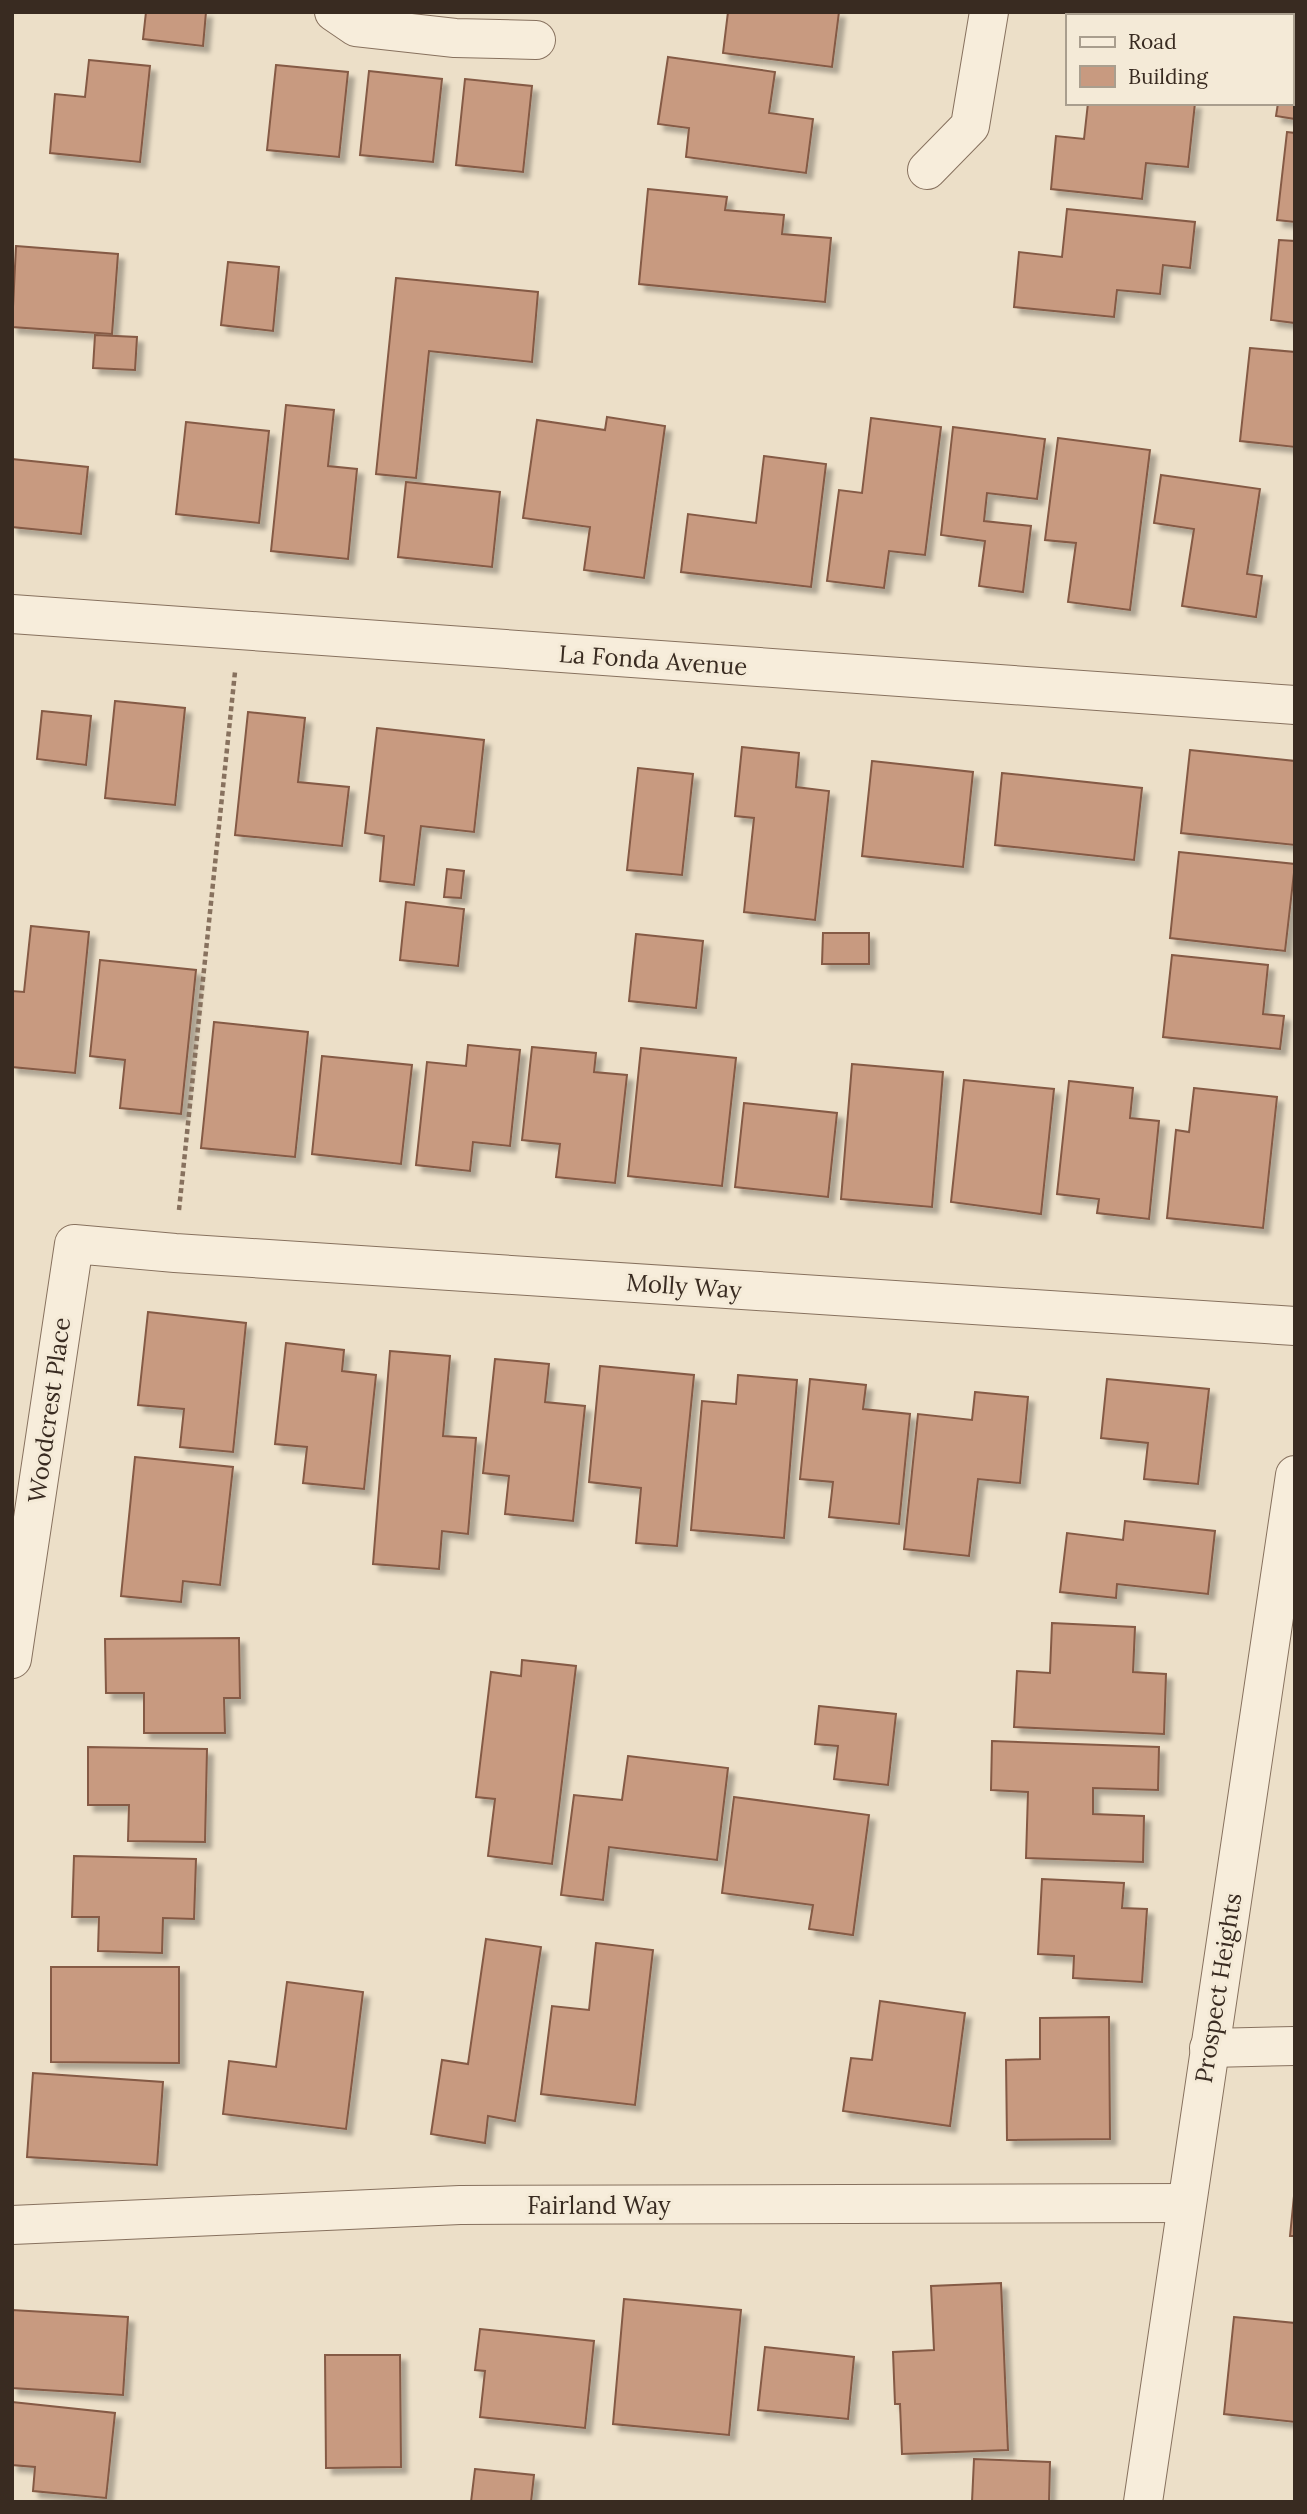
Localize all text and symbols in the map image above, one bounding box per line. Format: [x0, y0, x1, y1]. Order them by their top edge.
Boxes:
legend [1066, 14, 1293, 105]
text: Road [1128, 28, 1177, 55]
text: Building [1128, 63, 1208, 90]
street label: La Fonda Avenue [558, 638, 748, 682]
street label: Molly Way [625, 1267, 743, 1306]
street label: Woodcrest Place [21, 1315, 77, 1505]
street label: Prospect Heights [1188, 1891, 1248, 2085]
street label: Fairland Way [527, 2190, 671, 2221]

